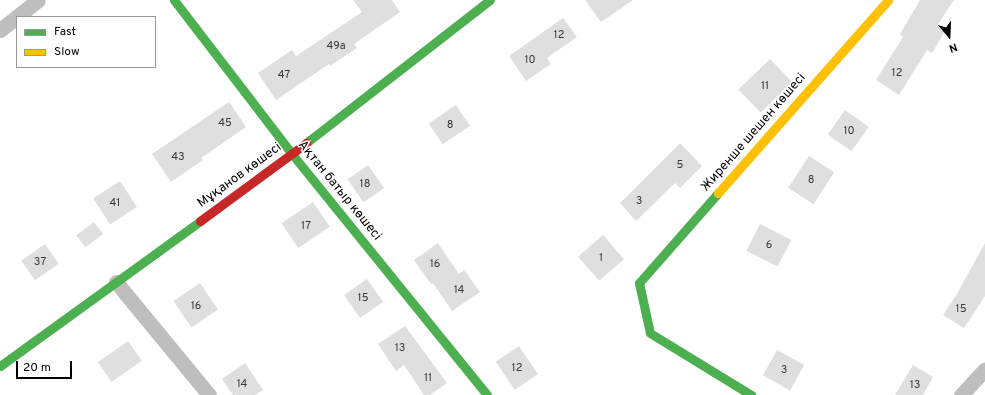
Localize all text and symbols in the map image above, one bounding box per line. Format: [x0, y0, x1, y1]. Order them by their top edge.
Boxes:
legend [16, 16, 156, 68]
north arrow [929, 16, 969, 56]
text: Fast [54, 24, 76, 40]
house number: 12 [554, 28, 564, 42]
house number: 49а [326, 39, 346, 53]
text: N [947, 39, 959, 55]
text: Slow [54, 44, 80, 60]
house number: 10 [524, 53, 536, 67]
house number: 12 [892, 66, 902, 80]
house number: 47 [278, 68, 290, 82]
street label: Жиренше шешен көшесі [698, 71, 810, 195]
house number: 11 [761, 79, 769, 93]
house number: 45 [218, 116, 232, 130]
house number: 8 [447, 118, 453, 132]
house number: 10 [843, 124, 855, 138]
street label: Ақтан батыр көшесі [294, 138, 384, 244]
street label: Мұқанов көшесі [195, 140, 285, 212]
house number: 43 [171, 150, 185, 164]
house number: 5 [677, 158, 683, 172]
house number: 8 [808, 173, 814, 187]
house number: 18 [360, 177, 370, 191]
house number: 3 [636, 194, 642, 208]
house number: 41 [110, 196, 120, 210]
house number: 17 [301, 219, 311, 233]
house number: 6 [766, 238, 772, 252]
house number: 1 [599, 251, 603, 265]
house number: 37 [34, 255, 46, 269]
house number: 16 [430, 257, 440, 271]
house number: 14 [454, 283, 464, 297]
house number: 15 [358, 291, 368, 305]
house number: 16 [191, 299, 201, 313]
house number: 15 [956, 302, 966, 316]
house number: 13 [395, 341, 405, 355]
scale bar [18, 353, 74, 379]
text: 20 m [23, 360, 51, 376]
house number: 12 [512, 361, 522, 375]
house number: 3 [781, 363, 787, 377]
house number: 11 [424, 371, 432, 385]
house number: 14 [237, 377, 247, 391]
house number: 13 [910, 378, 920, 392]

